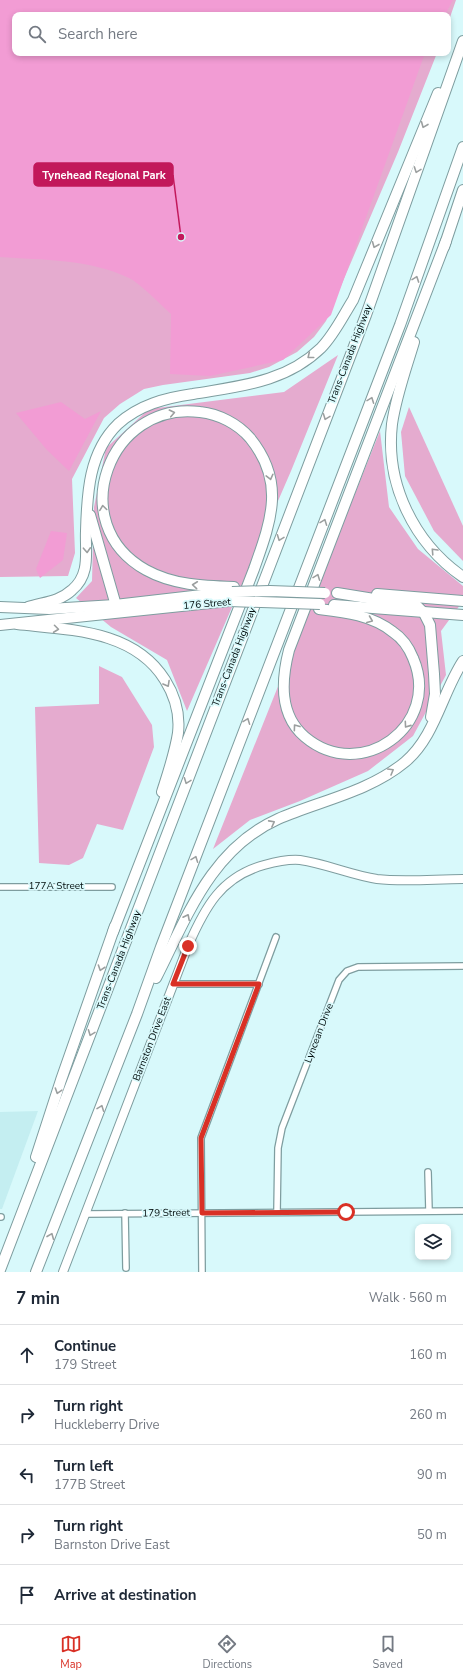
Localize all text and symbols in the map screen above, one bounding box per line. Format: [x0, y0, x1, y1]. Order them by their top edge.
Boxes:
search box [12, 12, 451, 56]
icon: search [26, 23, 48, 45]
text: Search here [58, 24, 138, 44]
one-way arrow [421, 121, 429, 128]
callout: Tynehead Regional Park [34, 163, 173, 186]
one-way arrow [413, 167, 422, 174]
text: Tynehead Regional Park [42, 168, 167, 183]
one-way arrow [372, 242, 380, 249]
one-way arrow [412, 275, 420, 282]
street label: Trans-Canada Highway [325, 301, 376, 406]
one-way arrow [308, 352, 315, 359]
one-way arrow [366, 397, 374, 404]
one-way arrow [169, 409, 176, 418]
one-way arrow [323, 414, 331, 421]
one-way arrow [266, 474, 274, 481]
one-way arrow [99, 505, 108, 511]
one-way arrow [320, 518, 328, 525]
one-way arrow [276, 535, 284, 542]
one-way arrow [82, 547, 91, 553]
one-way arrow [431, 548, 438, 556]
one-way arrow [313, 574, 321, 581]
one-way arrow [192, 580, 198, 589]
street label: 176 Street [183, 595, 232, 613]
street label: Trans-Canada Highway [209, 604, 260, 709]
one-way arrow [367, 615, 374, 623]
one-way arrow [53, 624, 59, 633]
one-way arrow [162, 679, 170, 687]
one-way arrow [243, 718, 251, 725]
one-way arrow [404, 721, 412, 728]
one-way arrow [293, 724, 300, 731]
one-way arrow [387, 769, 394, 776]
one-way arrow [184, 777, 192, 784]
one-way arrow [268, 820, 275, 827]
one-way arrow [190, 856, 198, 863]
street label: 177A Street [28, 879, 84, 893]
street label: Trans-Canada Highway [94, 907, 145, 1012]
one-way arrow [182, 914, 190, 921]
route end [179, 937, 197, 955]
one-way arrow [97, 965, 105, 972]
street label: Barnston Drive East [130, 995, 175, 1083]
street label: Lyncean Drive [301, 1001, 337, 1065]
one-way arrow [87, 1029, 95, 1036]
one-way arrow [54, 1087, 63, 1094]
one-way arrow [96, 1105, 104, 1112]
route start [337, 1203, 355, 1221]
street label: 179 Street [142, 1206, 191, 1220]
map controls [415, 1224, 451, 1260]
button: layers [415, 1224, 451, 1260]
one-way arrow [46, 1232, 54, 1239]
text: 7 min [16, 1287, 60, 1310]
text: Walk · 560 m [369, 1289, 447, 1307]
text: Continue [54, 1336, 116, 1356]
icon: ahead [16, 1344, 38, 1366]
text: 160 m [409, 1346, 447, 1364]
text: 179 Street [54, 1356, 116, 1374]
text: Turn right [54, 1396, 123, 1416]
icon: right [16, 1404, 38, 1426]
text: 260 m [409, 1406, 447, 1424]
text: Huckleberry Drive [54, 1416, 159, 1434]
text: Turn left [54, 1456, 113, 1476]
icon: left [16, 1464, 38, 1486]
text: 90 m [417, 1466, 447, 1484]
text: 177B Street [54, 1476, 125, 1494]
text: Turn right [54, 1516, 123, 1536]
icon: right [16, 1524, 38, 1546]
text: 50 m [417, 1526, 447, 1544]
text: Barnston Drive East [54, 1536, 170, 1554]
icon: arrive [16, 1584, 38, 1606]
text: Arrive at destination [54, 1585, 197, 1605]
tab: Map [60, 1633, 82, 1672]
tab: Directions [202, 1633, 252, 1672]
tab: Saved [372, 1633, 403, 1672]

